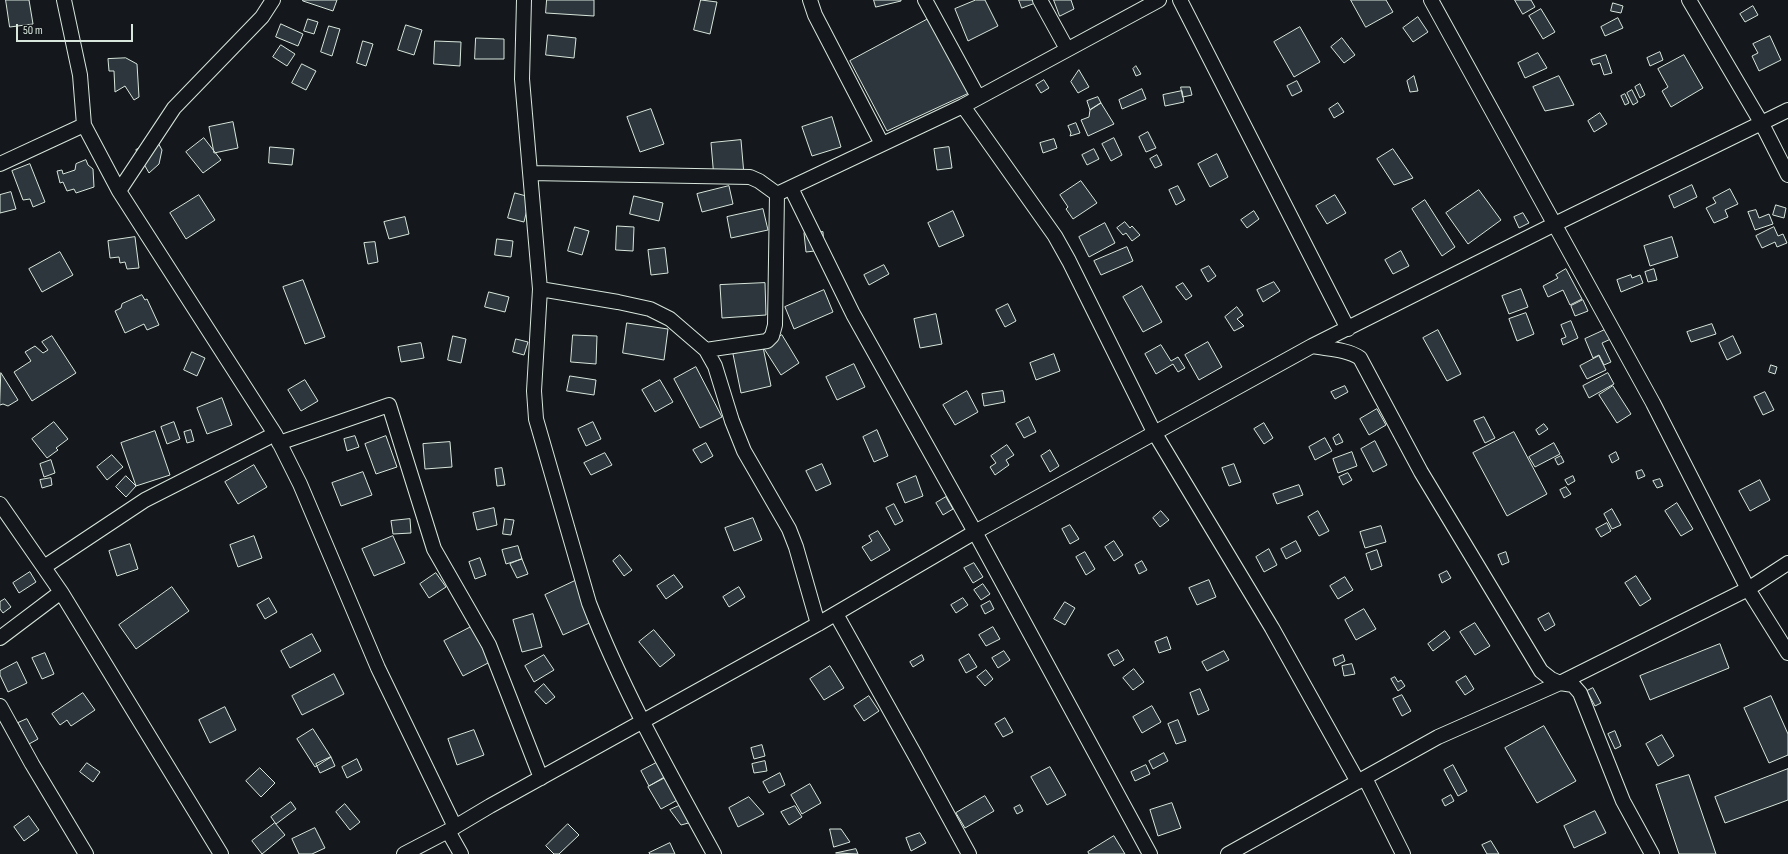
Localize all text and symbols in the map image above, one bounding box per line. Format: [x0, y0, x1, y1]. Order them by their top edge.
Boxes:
scale bar [18, 16, 135, 42]
text: 50 m [23, 23, 43, 38]

